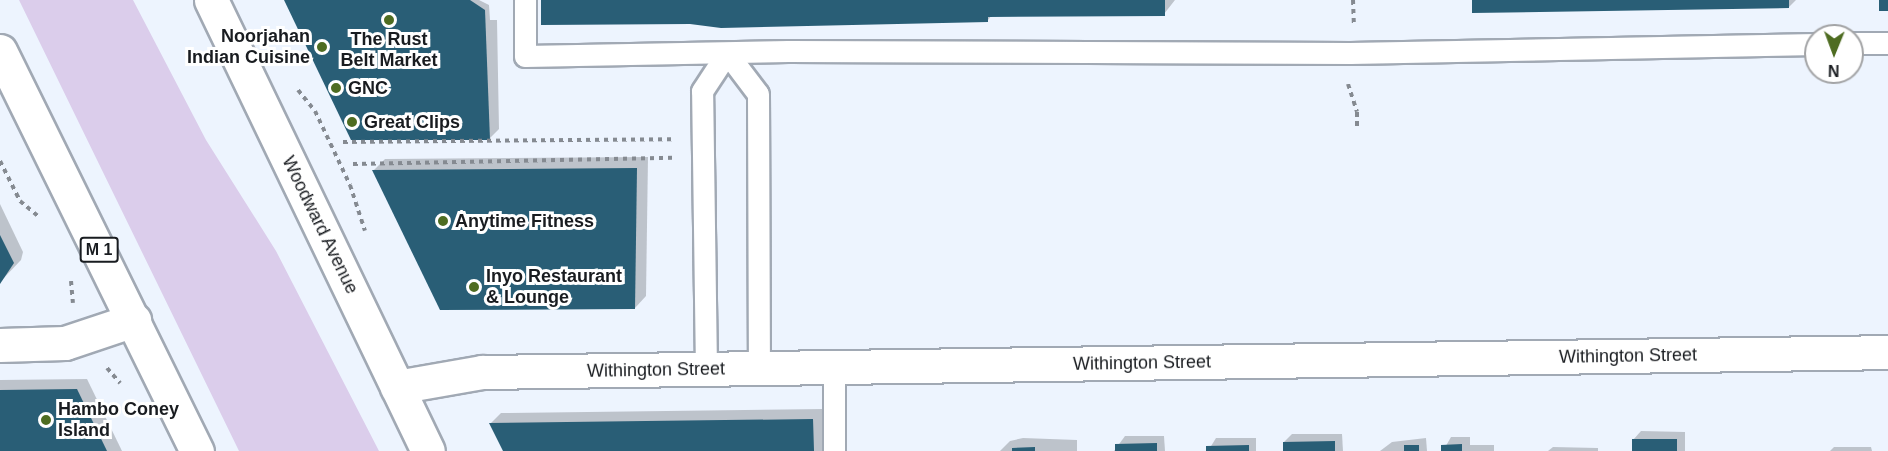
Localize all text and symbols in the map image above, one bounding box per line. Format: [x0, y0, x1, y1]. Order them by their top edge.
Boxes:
marker: The Rust Belt Market [382, 13, 396, 27]
north arrow [1804, 24, 1864, 84]
place label: Noorjahan Indian Cuisine [187, 26, 310, 68]
place label: The Rust Belt Market [340, 29, 438, 72]
marker: Noorjahan Indian Cuisine [315, 40, 329, 54]
text: N [1828, 62, 1840, 79]
place label: GNC [348, 77, 388, 99]
marker: GNC [329, 81, 343, 95]
place label: Great Clips [364, 111, 460, 133]
marker: Great Clips [345, 115, 359, 129]
street label: Woodward Avenue [277, 152, 363, 298]
place label: Anytime Fitness [455, 210, 594, 232]
marker: Anytime Fitness [436, 214, 450, 228]
road number: M 1 [80, 237, 118, 263]
place label: Inyo Restaurant & Lounge [486, 266, 622, 308]
marker: Inyo Restaurant & Lounge [467, 280, 481, 294]
street label: Withington Street [1559, 344, 1697, 368]
street label: Withington Street [1073, 351, 1211, 375]
street label: Withington Street [587, 358, 725, 382]
place label: Hambo Coney Island [58, 399, 179, 442]
marker: Hambo Coney Island [39, 413, 53, 427]

